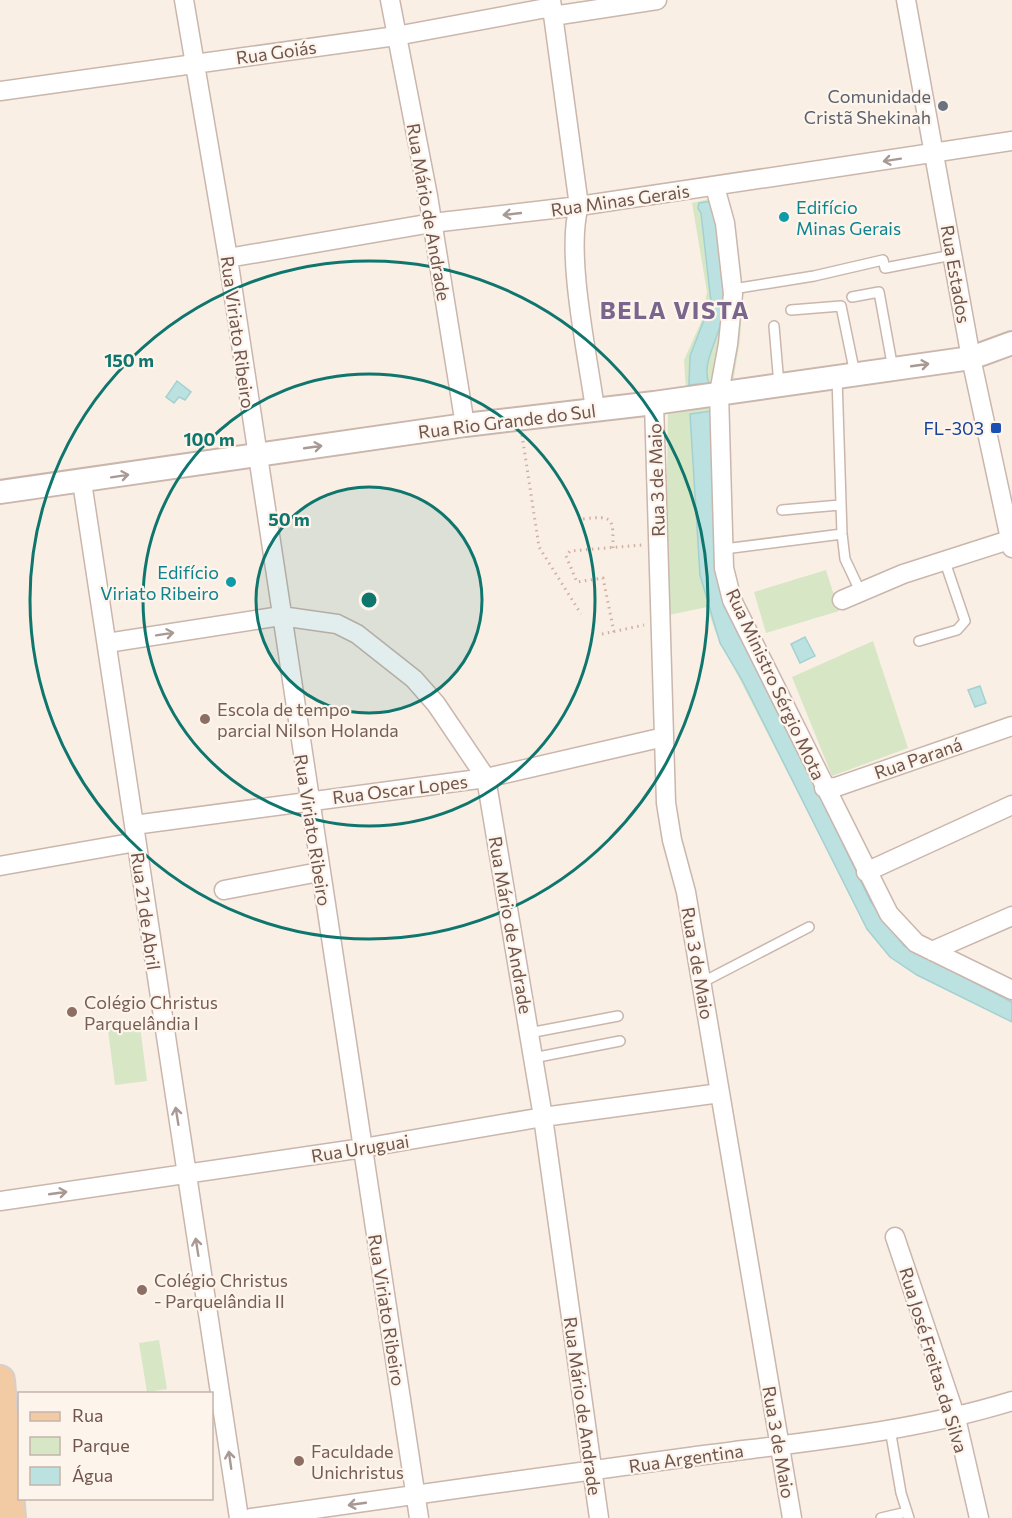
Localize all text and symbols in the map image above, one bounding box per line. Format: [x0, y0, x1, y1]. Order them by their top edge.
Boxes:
street label: Rua Goiás [234, 35, 318, 69]
place label: Comunidade Cristã Shekinah [804, 85, 931, 128]
marker: Comunidade Cristã Shekinah [936, 99, 950, 113]
street label: Rua Mário de Andrade [403, 121, 455, 303]
one-way arrow [883, 155, 902, 166]
street label: Rua Minas Gerais [549, 179, 691, 221]
place label: Edifício Minas Gerais [796, 196, 901, 239]
one-way arrow [502, 209, 522, 220]
marker: Edifício Minas Gerais [777, 210, 791, 224]
street label: Rua Estados [937, 223, 975, 325]
street label: Rua Viriato Ribeiro [216, 254, 260, 410]
district label: BELA VISTA [600, 295, 750, 324]
text: 150 m [104, 349, 154, 371]
one-way arrow [910, 359, 930, 370]
street label: Rua Rio Grande do Sul [417, 399, 597, 443]
place label: FL-303 [924, 417, 984, 439]
marker: FL-303 [989, 421, 1003, 435]
street label: Rua 3 de Maio [643, 423, 669, 537]
text: 100 m [183, 428, 235, 450]
one-way arrow [303, 442, 323, 453]
one-way arrow [110, 470, 130, 481]
text: 50 m [268, 508, 310, 530]
place label: Edifício Viriato Ribeiro [100, 561, 219, 604]
marker: Edifício Viriato Ribeiro [224, 575, 238, 589]
street label: Rua Ministro Sérgio Mota [722, 585, 830, 783]
centre of rings [359, 590, 379, 610]
one-way arrow [155, 628, 174, 639]
place label: Escola de tempo parcial Nilson Holanda [217, 698, 399, 741]
marker: Escola de tempo parcial Nilson Holanda [198, 712, 212, 726]
street label: Rua Paraná [871, 733, 965, 783]
street label: Rua Viriato Ribeiro [290, 752, 336, 908]
street label: Rua Oscar Lopes [331, 770, 469, 808]
street label: Rua Mário de Andrade [485, 834, 537, 1016]
street label: Rua 21 de Abril [127, 851, 165, 971]
street label: Rua 3 de Maio [677, 905, 719, 1021]
place label: Colégio Christus Parquelândia I [84, 991, 218, 1034]
marker: Colégio Christus Parquelândia I [65, 1005, 79, 1019]
one-way arrow [172, 1107, 183, 1126]
street label: Rua Uruguai [309, 1129, 411, 1167]
one-way arrow [48, 1187, 67, 1198]
street label: Rua Viriato Ribeiro [364, 1232, 410, 1388]
one-way arrow [192, 1237, 203, 1257]
street label: Rua José Freitas da Silva [895, 1265, 973, 1455]
place label: Colégio Christus - Parquelândia II [154, 1269, 288, 1312]
marker: Colégio Christus - Parquelândia II [135, 1283, 149, 1297]
street label: Rua Mário de Andrade [560, 1315, 606, 1497]
street label: Rua 3 de Maio [758, 1384, 800, 1500]
legend [18, 1392, 213, 1500]
text: Rua [72, 1404, 103, 1426]
text: Parque [72, 1434, 130, 1456]
street label: Rua Argentina [627, 1439, 745, 1477]
place label: Faculdade Unichristus [311, 1440, 404, 1483]
one-way arrow [225, 1451, 236, 1471]
marker: Faculdade Unichristus [292, 1454, 306, 1468]
text: Água [72, 1464, 113, 1486]
one-way arrow [348, 1498, 367, 1509]

